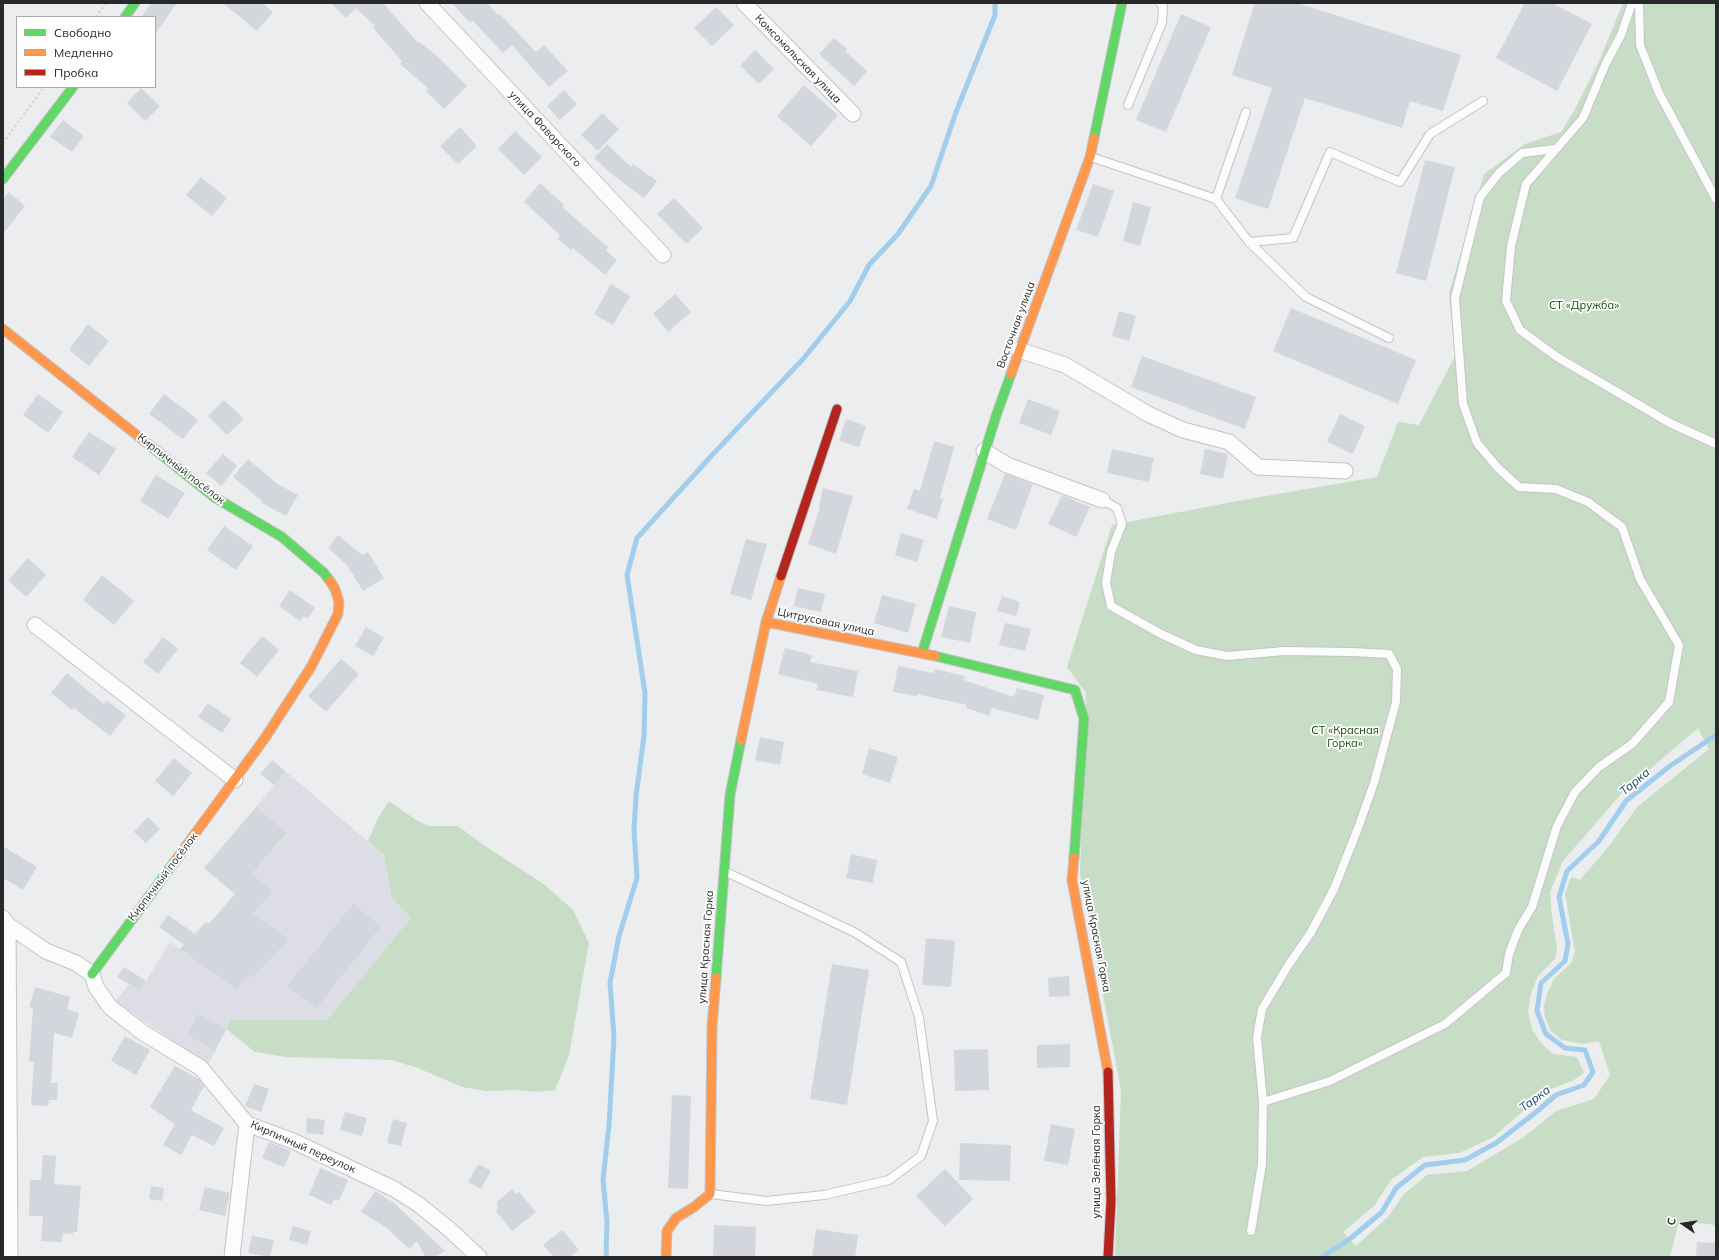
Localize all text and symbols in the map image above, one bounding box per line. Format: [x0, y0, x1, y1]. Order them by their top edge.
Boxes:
street label: Комсомольская улица [752, 12, 844, 106]
legend [16, 16, 156, 88]
text: Свободно [54, 25, 111, 40]
text: Медленно [54, 45, 113, 60]
text: Пробка [54, 65, 98, 80]
street label: улица Фаворского [506, 88, 584, 170]
street label: Восточная улица [994, 280, 1038, 370]
park label: СТ «Дружба» [1549, 299, 1619, 313]
street label: Кирпичный посёлок [135, 431, 227, 507]
street label: Цитрусовая улица [776, 605, 876, 639]
park label: СТ «Красная Горка» [1311, 724, 1379, 750]
water label: Тарка [1617, 765, 1653, 799]
street label: Кирпичный посёлок [125, 830, 201, 924]
street label: улица Красная Горка [1079, 879, 1113, 993]
street label: улица Красная Горка [695, 890, 717, 1004]
water label: Тарка [1517, 1083, 1553, 1115]
street label: улица Зелёная Горка [1090, 1105, 1104, 1219]
street label: Кирпичный переулок [248, 1118, 358, 1176]
north arrow [1663, 1204, 1703, 1244]
text: С [1664, 1216, 1679, 1227]

